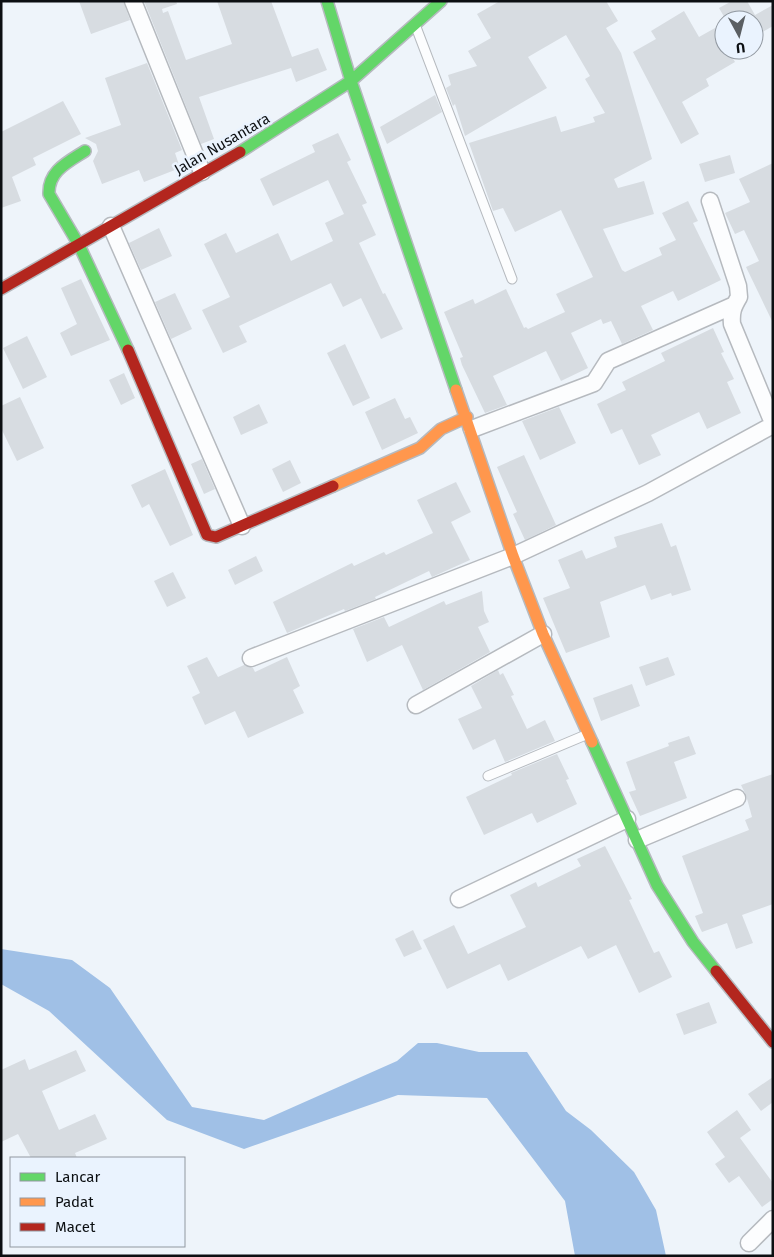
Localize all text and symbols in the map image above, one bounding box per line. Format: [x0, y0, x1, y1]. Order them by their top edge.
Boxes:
north arrow [714, 10, 764, 60]
text: U [735, 38, 746, 56]
street label: Jalan Nusantara [171, 109, 273, 179]
legend [10, 1157, 185, 1247]
text: Lancar [55, 1168, 100, 1186]
text: Padat [55, 1193, 94, 1211]
text: Macet [55, 1218, 96, 1236]

